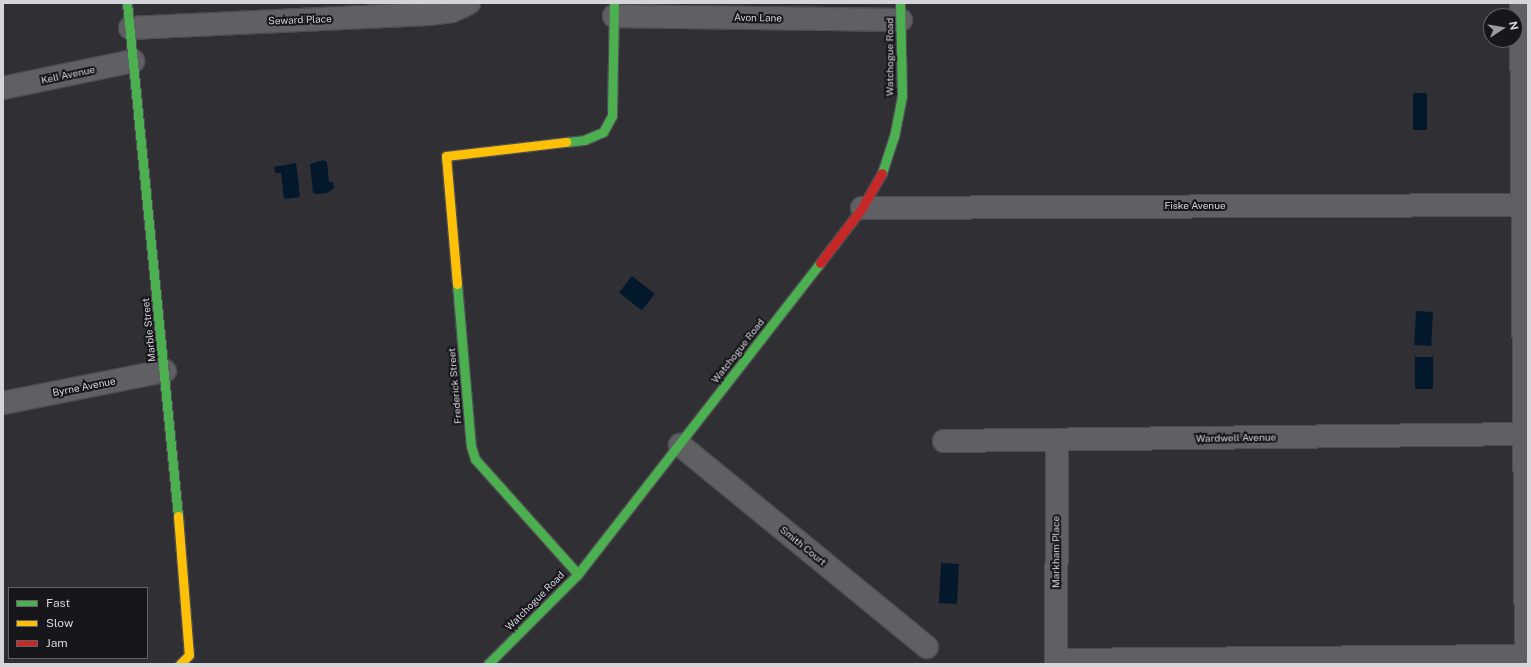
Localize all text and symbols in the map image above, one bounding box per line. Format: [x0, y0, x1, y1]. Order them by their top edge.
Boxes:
north arrow [1483, 8, 1523, 48]
street label: Avon Lane [734, 12, 782, 24]
street label: Seward Place [268, 13, 332, 27]
street label: Watchogue Road [884, 18, 896, 96]
text: N [1507, 20, 1521, 31]
street label: Kell Avenue [40, 63, 96, 87]
street label: Fiske Avenue [1164, 200, 1226, 212]
street label: Marble Street [140, 297, 158, 363]
street label: Watchogue Road [709, 316, 767, 386]
street label: Frederick Street [446, 348, 464, 424]
street label: Byrne Avenue [51, 375, 117, 399]
street label: Wardwell Avenue [1196, 431, 1276, 445]
street label: Markham Place [1050, 516, 1062, 588]
street label: Smith Court [777, 524, 829, 568]
street label: Watchogue Road [503, 569, 567, 633]
legend [8, 587, 148, 659]
text: Fast [46, 596, 70, 610]
text: Slow [46, 616, 73, 630]
text: Jam [46, 636, 68, 650]

